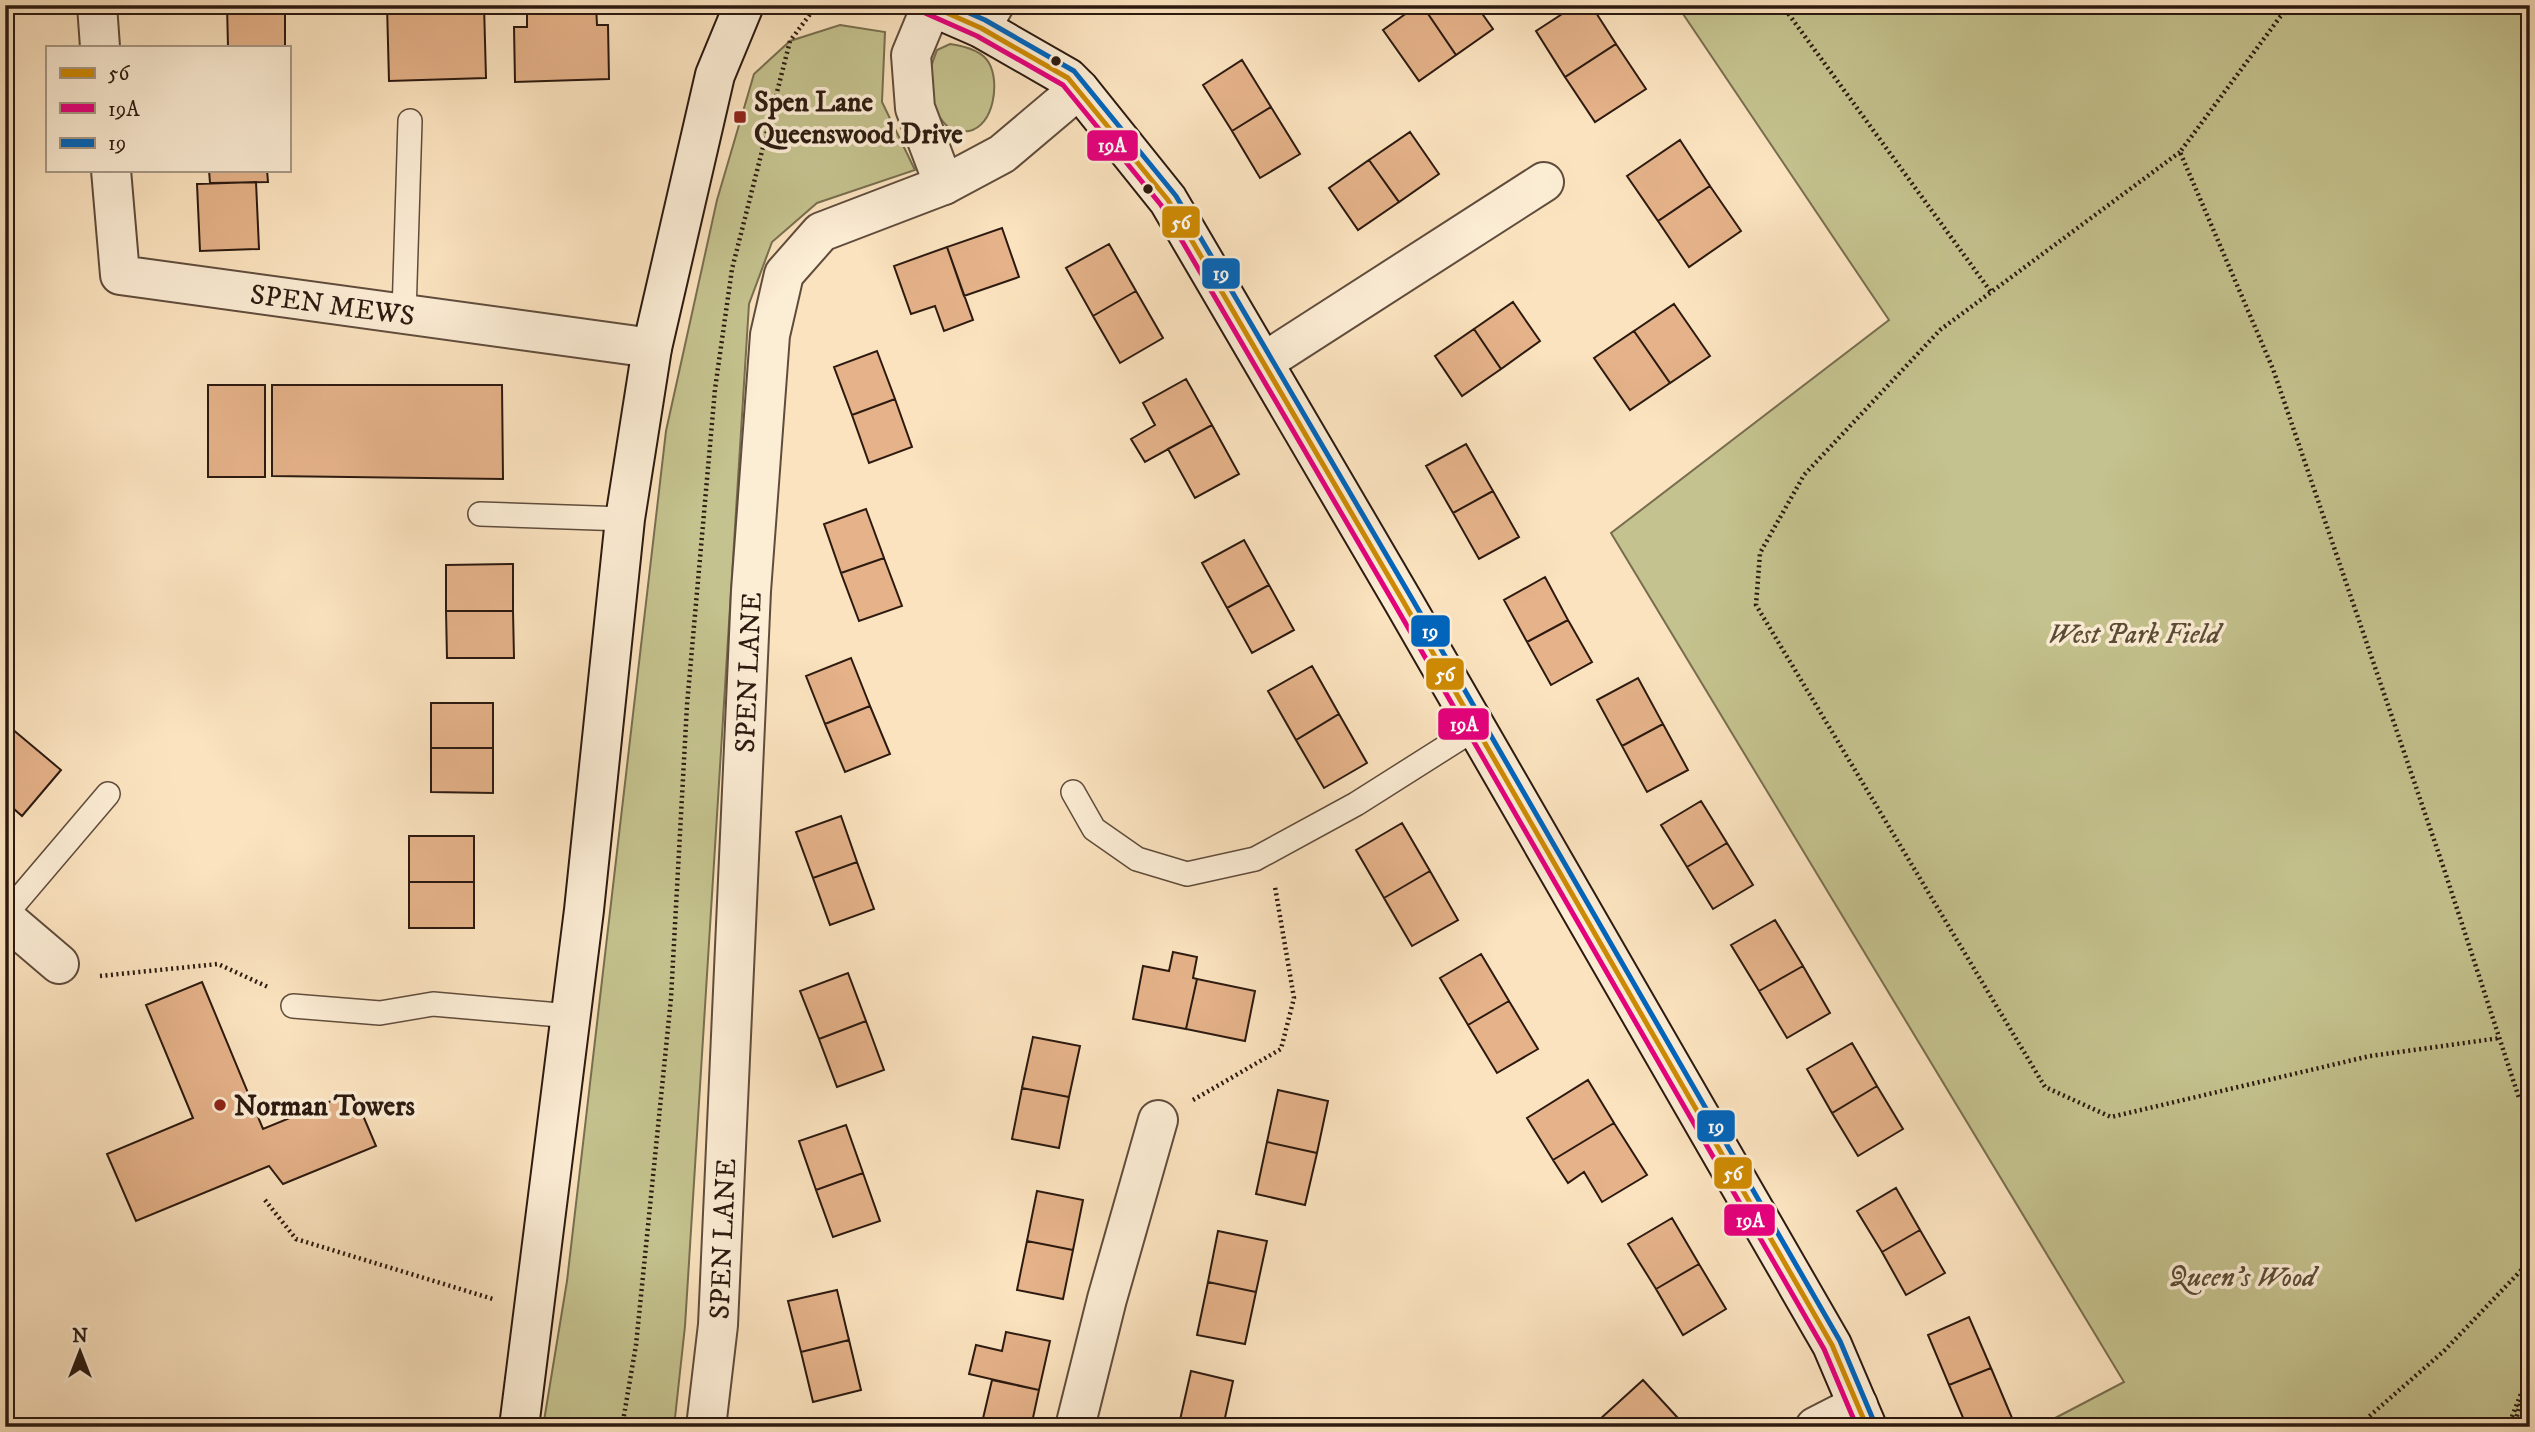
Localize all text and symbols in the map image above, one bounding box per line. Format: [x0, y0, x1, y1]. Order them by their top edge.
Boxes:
legend [46, 46, 290, 172]
unlabelled marker [1049, 54, 1063, 68]
text: 56 [108, 61, 130, 87]
place label: Spen Lane Queenswood Drive [754, 85, 963, 152]
text: 19A [108, 97, 140, 123]
marker: Spen Lane Queenswood Drive [732, 109, 748, 125]
line badge: 19A [1086, 129, 1139, 162]
text: 19 [108, 131, 126, 157]
text: 19A [1098, 135, 1127, 158]
unlabelled marker [1141, 182, 1155, 196]
line badge: 56 [1161, 205, 1201, 239]
text: 56 [1170, 212, 1192, 235]
line badge: 19 [1201, 257, 1241, 290]
text: 19 [1213, 263, 1229, 286]
street label: SPEN MEWS [248, 277, 417, 334]
street label: SPEN LANE [728, 591, 770, 754]
line badge: 19 [1410, 614, 1451, 648]
park label: West Park Field [2048, 617, 2224, 652]
text: 19 [1422, 621, 1438, 644]
line badge: 56 [1425, 657, 1465, 691]
text: 56 [1434, 664, 1456, 687]
line badge: 19A [1437, 707, 1490, 741]
text: 19A [1450, 714, 1479, 737]
place label: Norman Towers [234, 1089, 416, 1124]
marker: Norman Towers [212, 1097, 228, 1113]
line badge: 19 [1696, 1109, 1736, 1143]
text: 19 [1708, 1116, 1724, 1139]
line badge: 56 [1713, 1156, 1753, 1190]
street label: SPEN LANE [702, 1158, 744, 1320]
text: 56 [1722, 1163, 1744, 1186]
line badge: 19A [1723, 1203, 1776, 1237]
text: 19A [1736, 1210, 1765, 1233]
park label: Queen's Wood [2168, 1260, 2319, 1295]
north arrow [46, 1316, 116, 1386]
text: N [72, 1325, 88, 1348]

